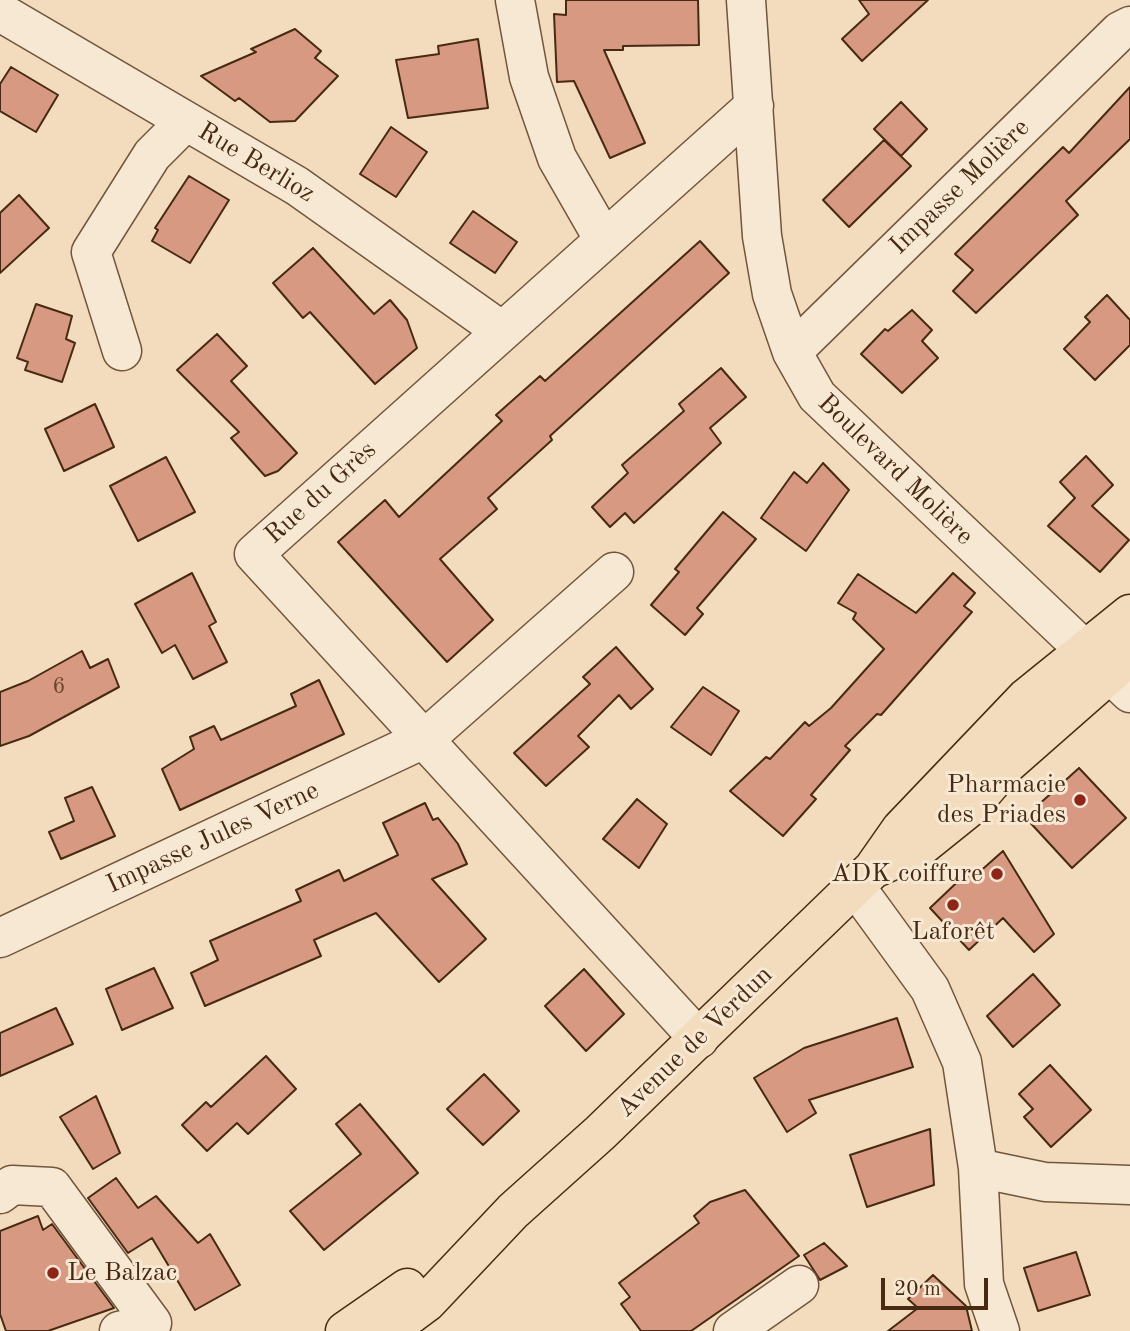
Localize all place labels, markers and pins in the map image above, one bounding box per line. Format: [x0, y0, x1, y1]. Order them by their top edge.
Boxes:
place label: Pharmacie des Priades [937, 769, 1066, 830]
marker: Pharmacie des Priades [1072, 792, 1088, 808]
place label: ADK coiffure [831, 858, 983, 890]
marker: ADK coiffure [989, 866, 1005, 882]
marker: Laforêt [945, 897, 961, 913]
place label: Laforêt [911, 916, 995, 948]
place label: Le Balzac [67, 1257, 177, 1289]
marker: Le Balzac [45, 1265, 61, 1281]

